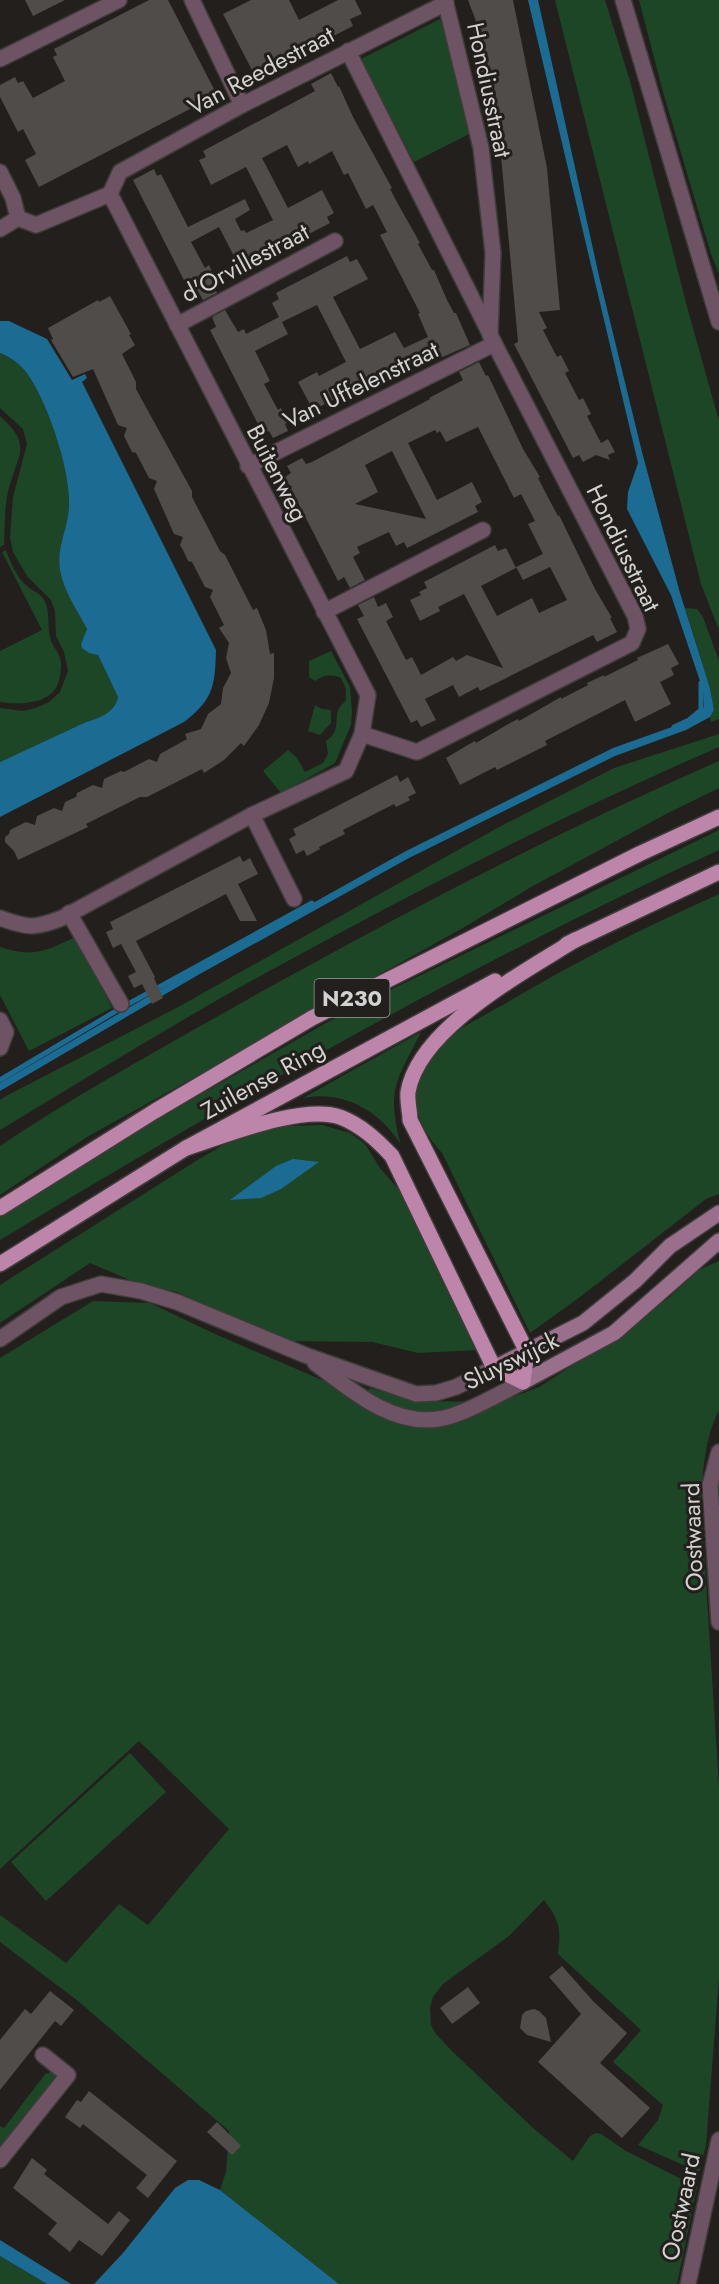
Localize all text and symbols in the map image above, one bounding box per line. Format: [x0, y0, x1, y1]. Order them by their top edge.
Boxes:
street label: Van Reedestraat [181, 17, 340, 124]
street label: Hondiusstraat [458, 19, 521, 161]
street label: d'Orvillestraat [175, 214, 315, 311]
street label: Van Uffelenstraat [277, 332, 445, 437]
street label: Buitenweg [238, 418, 317, 527]
street label: Hondiusstraat [578, 478, 669, 617]
road number: N230 [314, 979, 389, 1017]
street label: Zuilense Ring [194, 1031, 331, 1128]
street label: Sluyswijck [457, 1322, 565, 1399]
street label: Oostwaard [673, 1482, 712, 1592]
street label: Oostwaard [652, 2150, 709, 2264]

